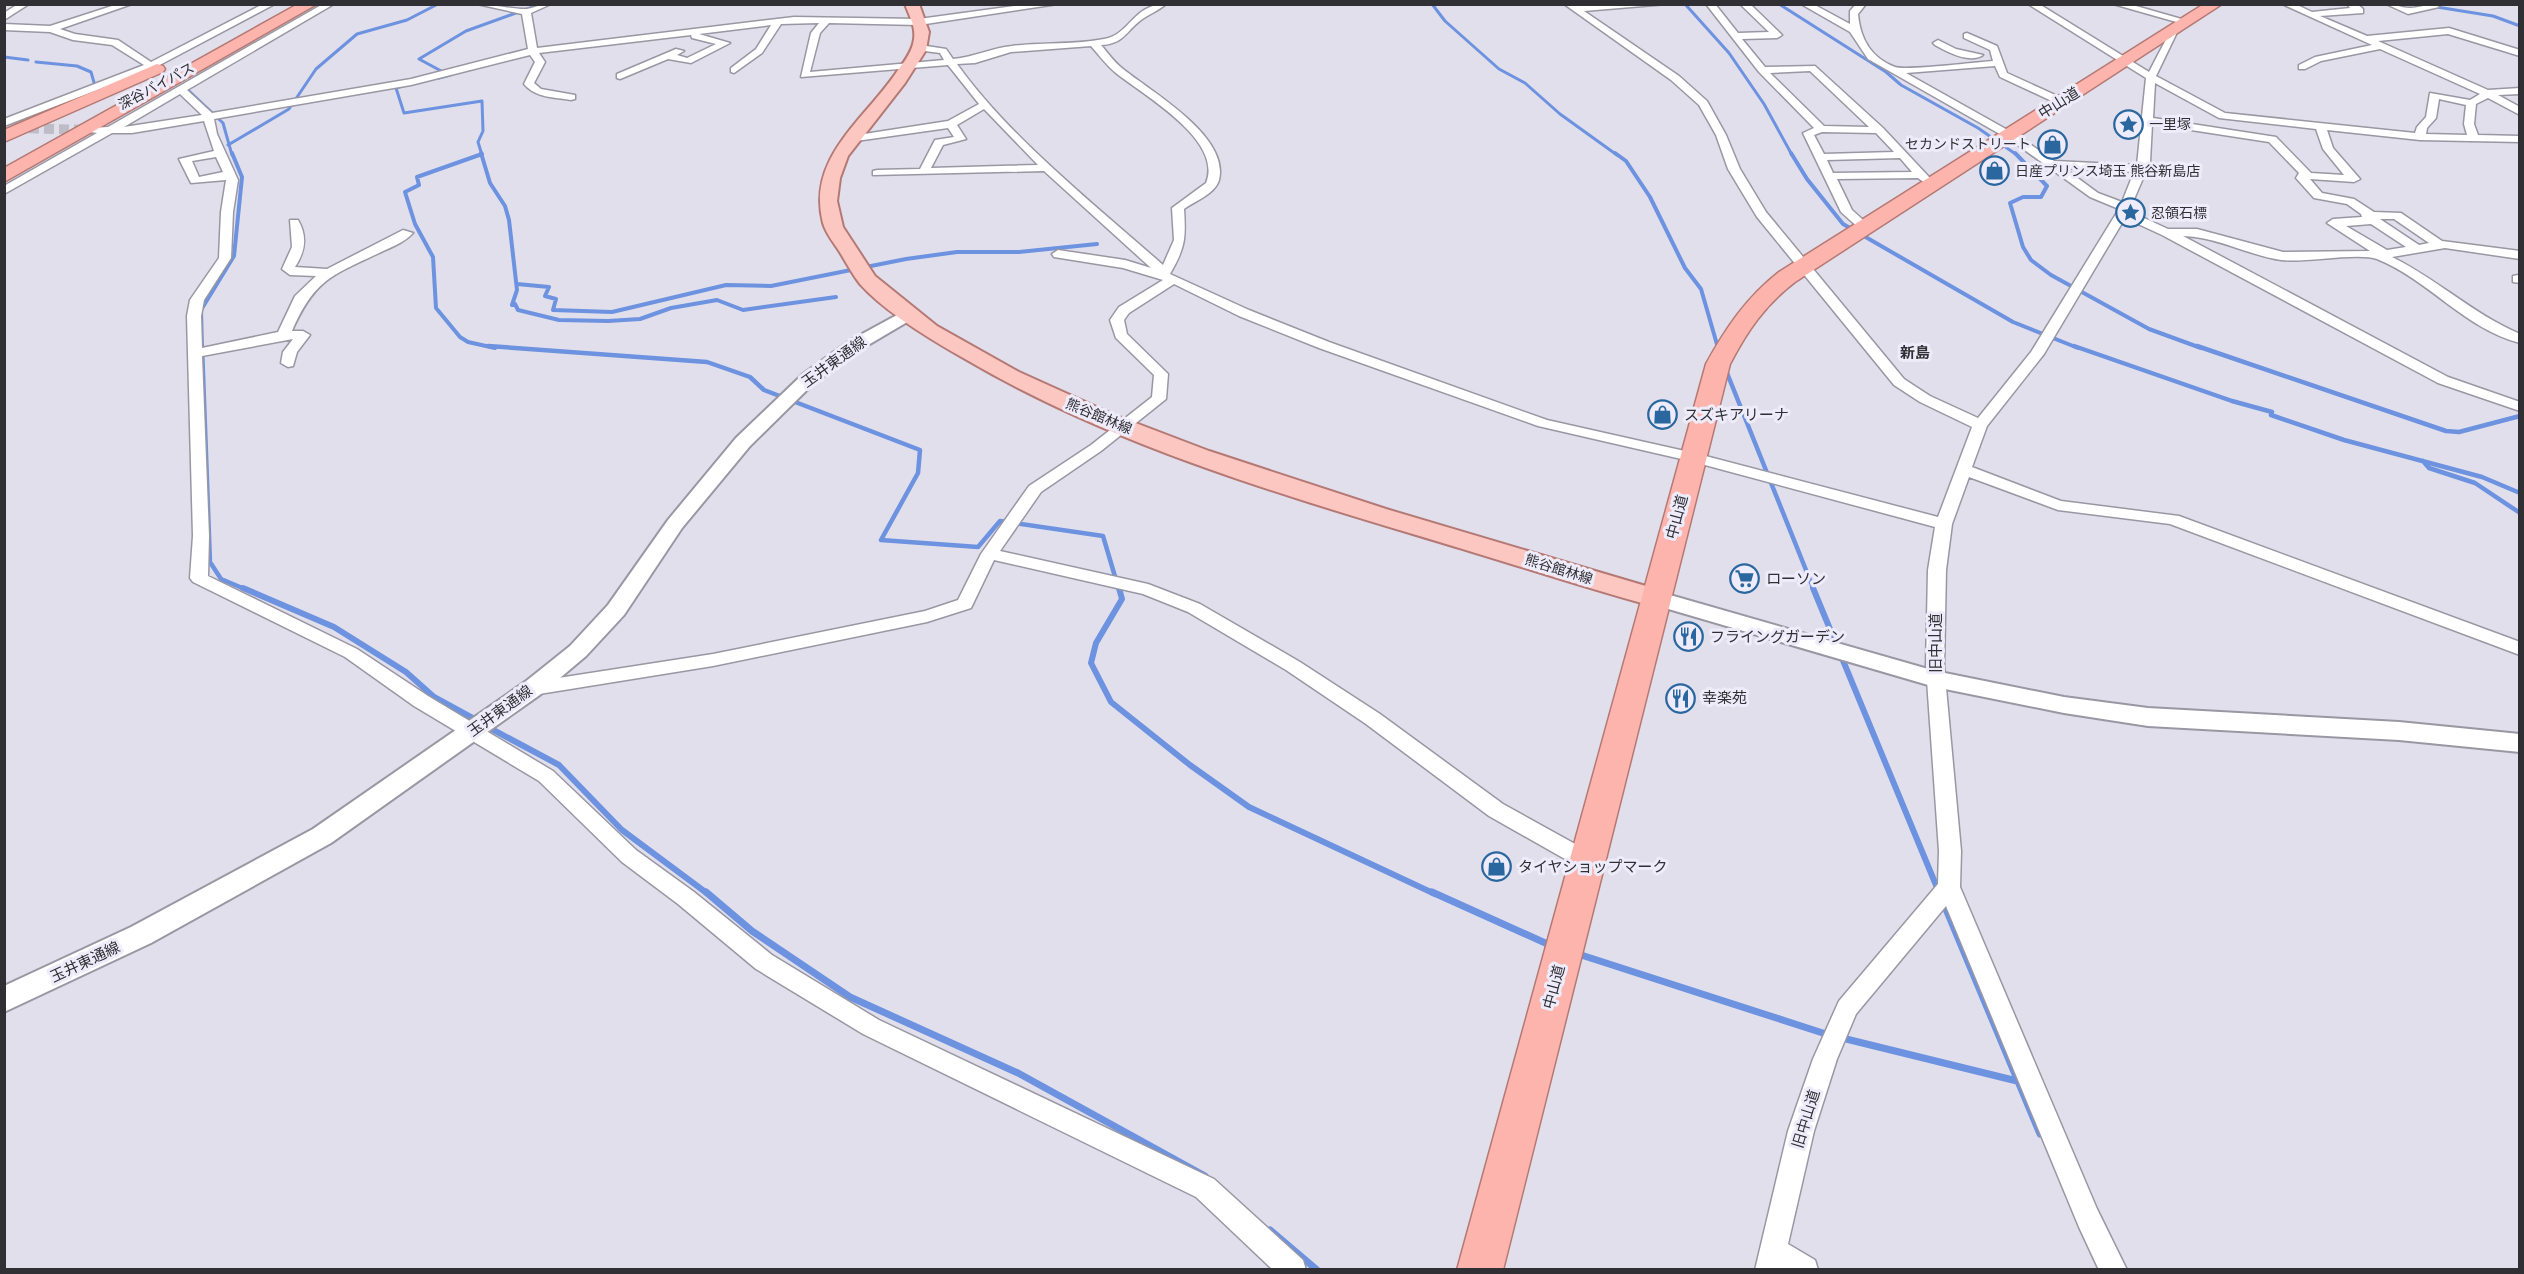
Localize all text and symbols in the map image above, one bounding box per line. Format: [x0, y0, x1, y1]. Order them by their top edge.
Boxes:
street label: 深谷バイパス [115, 59, 197, 113]
street label: 中山道 [2035, 83, 2083, 123]
place icon: 一里塚 [2112, 108, 2144, 140]
place label: 一里塚 [2149, 116, 2191, 132]
shop icon: セカンドストリート [2036, 128, 2068, 160]
place label: セカンドストリート [1905, 136, 2031, 152]
shop icon: 日産プリンス埼玉 熊谷新島店 [1978, 155, 2010, 187]
place label: 日産プリンス埼玉 熊谷新島店 [2015, 163, 2200, 179]
place icon: 忍領石標 [2114, 197, 2146, 229]
place label: 忍領石標 [2151, 205, 2207, 221]
street label: 玉井東通線 [798, 333, 870, 391]
district label: 新島 [1900, 344, 1930, 362]
street label: 熊谷館林線 [1064, 395, 1134, 437]
shop icon: スズキアリーナ [1647, 399, 1679, 431]
place label: スズキアリーナ [1684, 406, 1789, 424]
street label: 中山道 [1662, 493, 1692, 541]
street label: 熊谷館林線 [1523, 551, 1595, 587]
supermarket icon: ローソン [1729, 563, 1761, 595]
place label: ローソン [1766, 570, 1826, 588]
street label: 旧中山道 [1927, 613, 1945, 673]
restaurant icon: フライングガーデン [1673, 621, 1705, 653]
place label: フライングガーデン [1710, 628, 1845, 646]
street label: 玉井東通線 [464, 682, 536, 740]
restaurant icon: 幸楽苑 [1665, 682, 1697, 714]
place label: 幸楽苑 [1702, 689, 1747, 707]
shop icon: タイヤショップマーク [1481, 851, 1513, 883]
place label: タイヤショップマーク [1518, 858, 1668, 876]
street label: 玉井東通線 [47, 938, 123, 986]
street label: 中山道 [1539, 963, 1569, 1011]
street label: 旧中山道 [1789, 1088, 1823, 1150]

